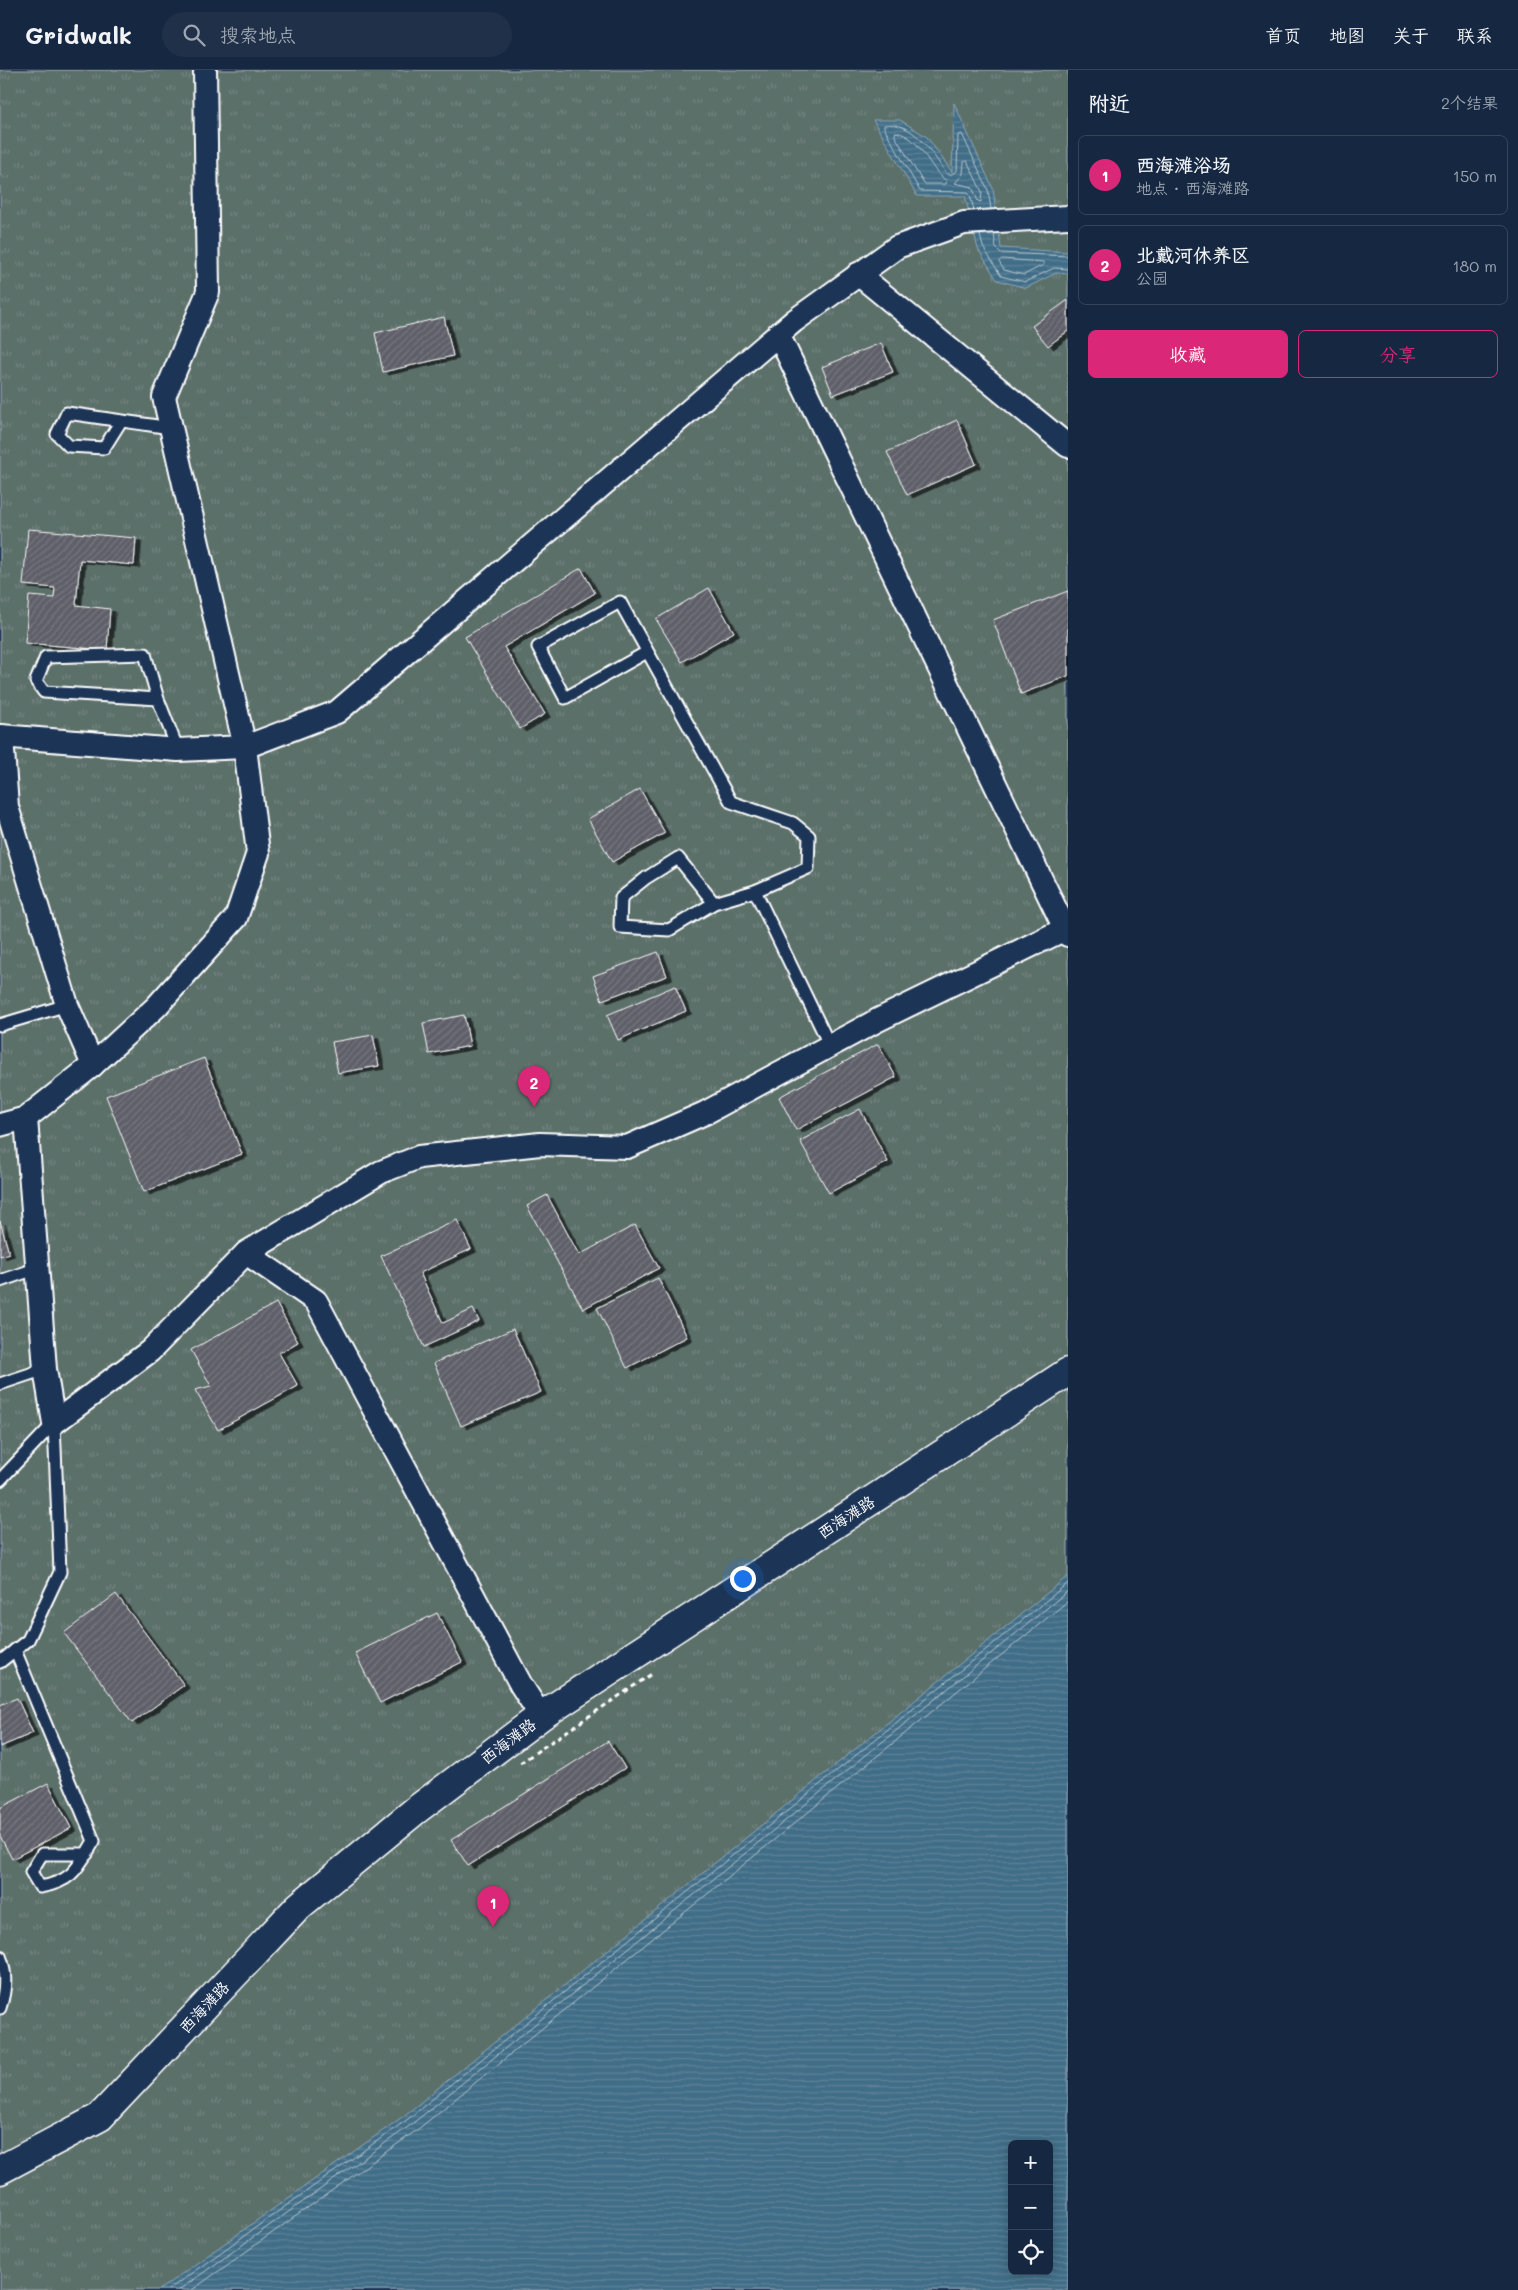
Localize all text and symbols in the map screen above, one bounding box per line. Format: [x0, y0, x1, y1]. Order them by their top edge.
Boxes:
search box [162, 12, 512, 57]
text: Gridwalk [25, 19, 132, 50]
icon: search [180, 21, 208, 49]
text: 搜索地点 [220, 22, 296, 47]
text: 首页 [1265, 23, 1301, 47]
text: 地图 [1329, 23, 1365, 47]
text: 关于 [1393, 23, 1429, 47]
text: 联系 [1457, 23, 1493, 47]
text: 附近 [1088, 89, 1130, 116]
text: 2个结果 [1441, 92, 1498, 113]
text: 西海滩浴场 [1136, 152, 1231, 177]
text: 1 [1101, 165, 1109, 186]
text: 150 m [1453, 165, 1497, 186]
text: 地点 · 西海滩路 [1136, 177, 1249, 198]
text: 北戴河休养区 [1136, 242, 1250, 267]
text: 2 [1101, 255, 1109, 276]
text: 180 m [1452, 255, 1497, 276]
text: 公园 [1136, 267, 1168, 288]
button: 收藏 [1088, 330, 1288, 378]
button: 分享 [1298, 330, 1498, 378]
pin: 2 [518, 1066, 550, 1107]
street label: 西海滩路 [813, 1490, 878, 1543]
your location [730, 1566, 756, 1592]
street label: 西海滩路 [476, 1713, 540, 1768]
pin: 1 [477, 1886, 509, 1927]
street label: 西海滩路 [174, 1976, 233, 2037]
map controls [1008, 2140, 1053, 2275]
button: + [1008, 2140, 1053, 2185]
button: − [1008, 2185, 1053, 2230]
button: locate [1008, 2230, 1053, 2275]

